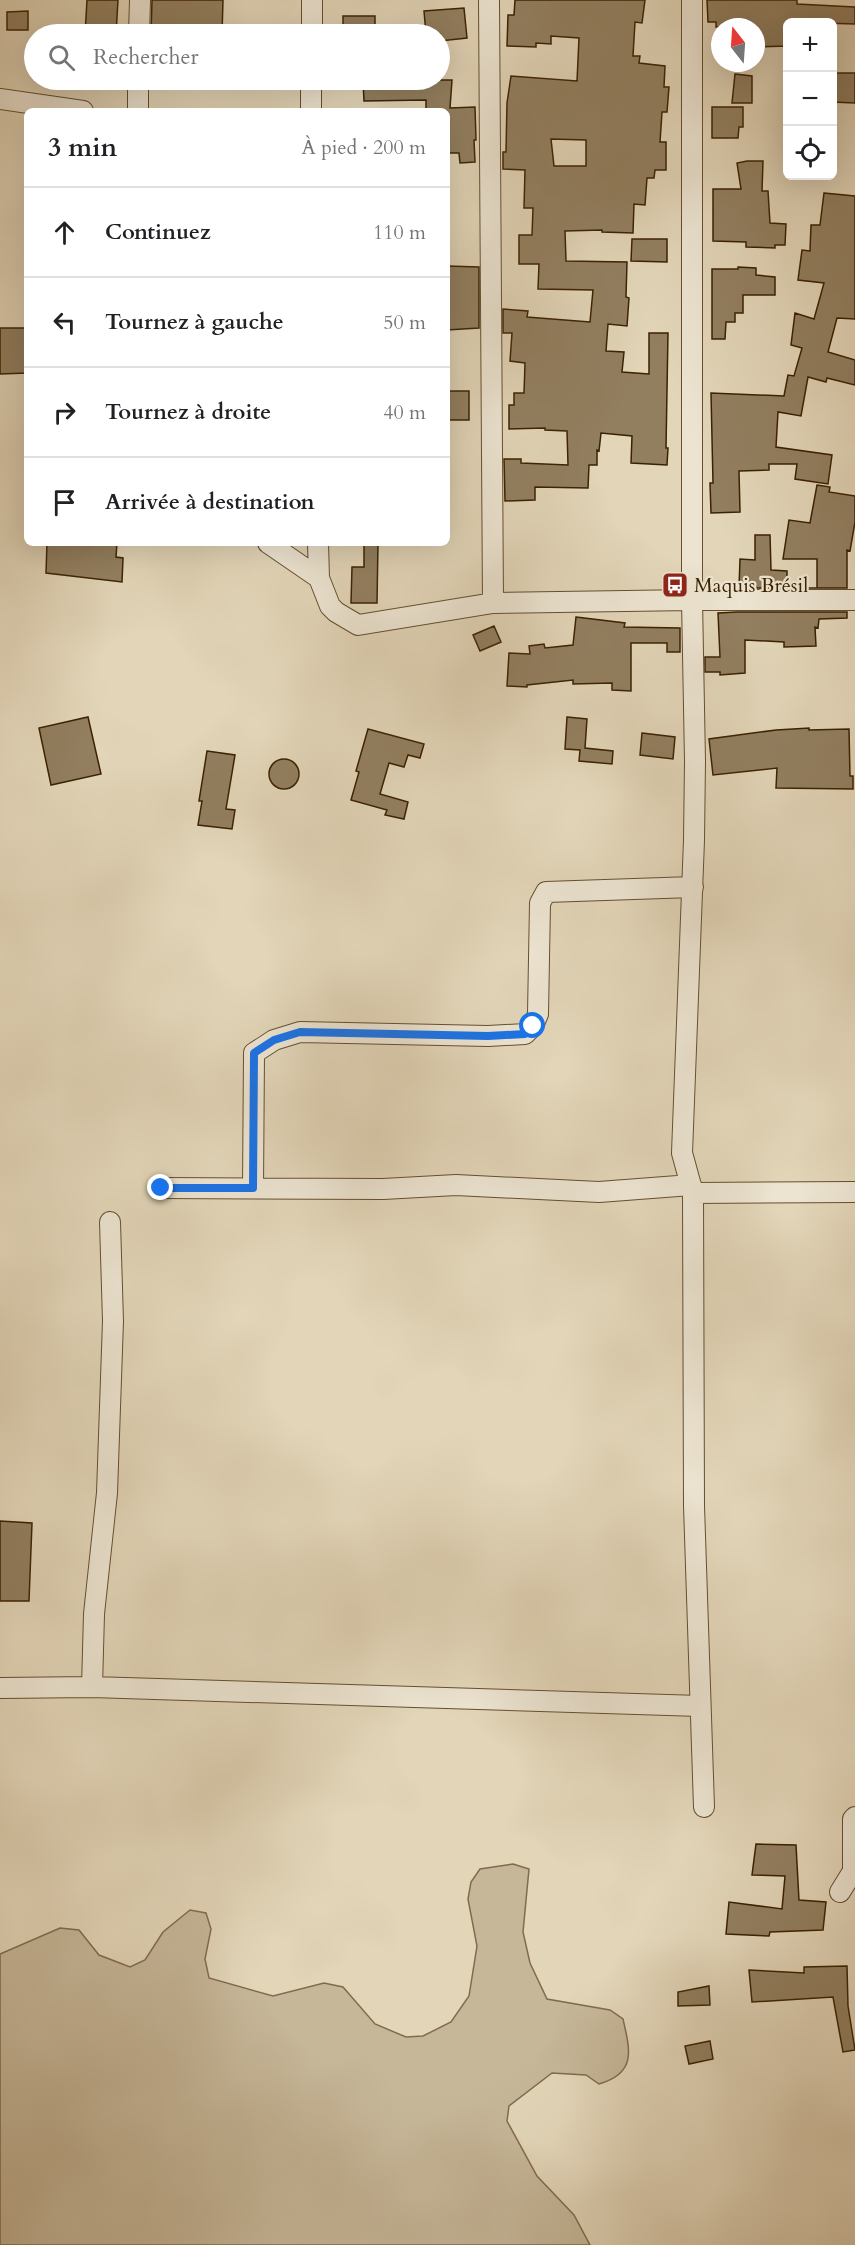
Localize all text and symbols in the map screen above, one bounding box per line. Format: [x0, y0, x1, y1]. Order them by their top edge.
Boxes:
north arrow [711, 18, 765, 72]
map controls [783, 18, 837, 180]
button: + [783, 18, 837, 72]
search box [24, 24, 450, 90]
icon: search [45, 41, 78, 74]
text: Rechercher [93, 42, 198, 72]
button: − [783, 72, 837, 126]
button: locate [783, 126, 837, 180]
text: 3 min [48, 130, 117, 165]
text: À pied · 200 m [302, 134, 426, 161]
icon: ahead [48, 216, 81, 249]
text: Continuez [105, 217, 211, 247]
text: 110 m [373, 219, 426, 246]
icon: left [48, 306, 81, 339]
text: Tournez à gauche [105, 307, 284, 337]
text: 50 m [383, 309, 426, 336]
icon: right [48, 396, 81, 429]
text: Tournez à droite [105, 397, 271, 427]
text: 40 m [383, 399, 426, 426]
icon: arrive [48, 486, 81, 519]
text: Arrivée à destination [105, 487, 315, 517]
bus stop icon: Maquis Brésil [660, 570, 690, 600]
place label: Maquis Brésil [694, 572, 808, 599]
route start [519, 1012, 545, 1038]
route end [147, 1174, 173, 1200]

